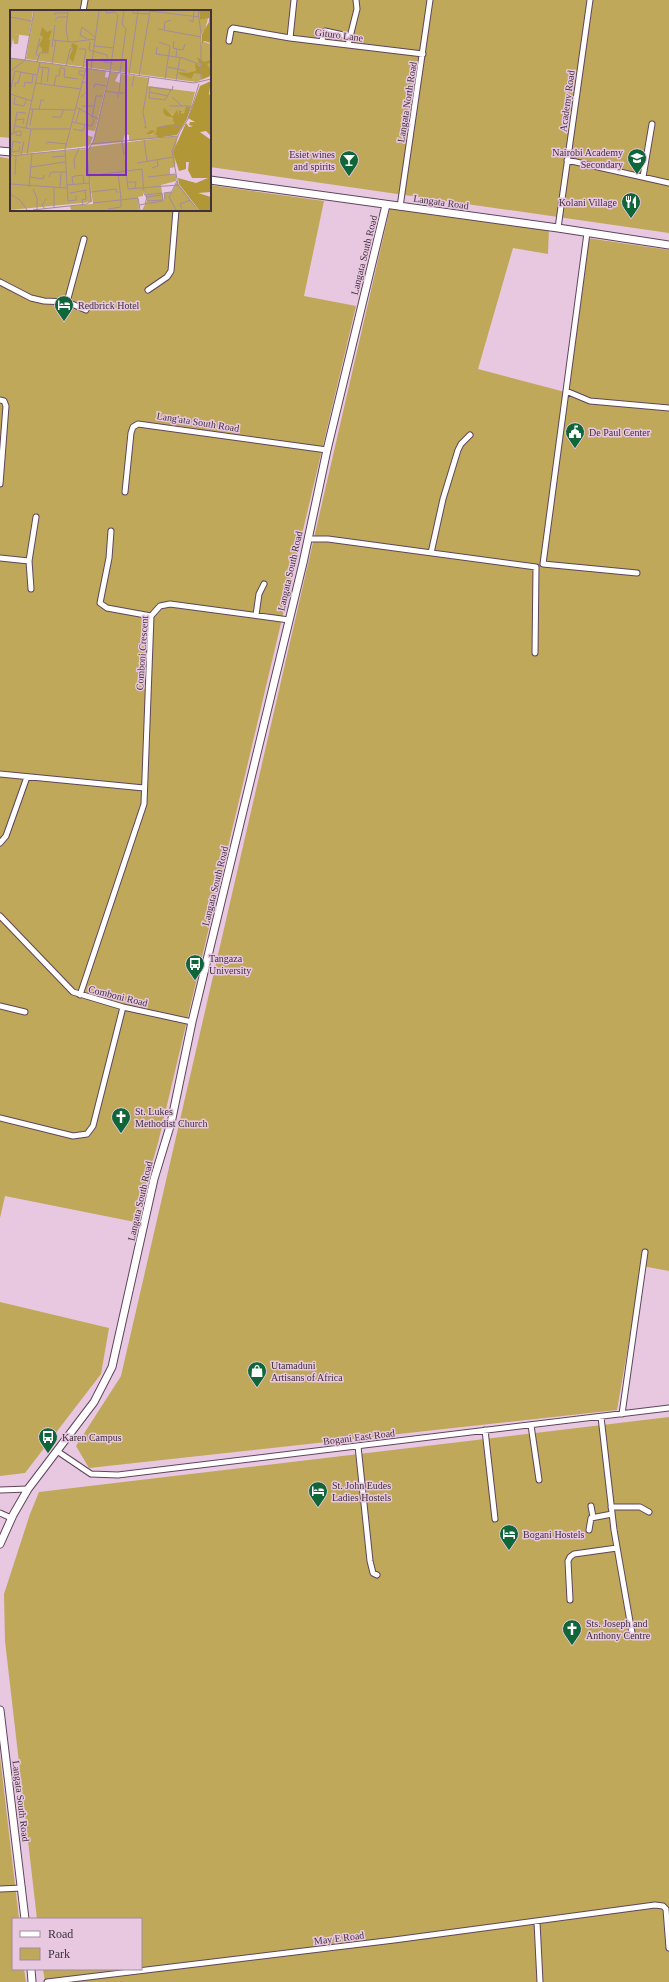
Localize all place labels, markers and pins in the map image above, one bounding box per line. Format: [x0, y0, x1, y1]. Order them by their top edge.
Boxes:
place label: Nairobi Academy Secondary [552, 147, 623, 170]
school or university icon: Nairobi Academy Secondary [626, 147, 648, 175]
place label: Esiet wines and spirits [289, 149, 335, 172]
bar icon: Esiet wines and spirits [338, 149, 360, 177]
restaurant icon: Kolani Village [620, 191, 642, 219]
place label: Kolani Village [559, 197, 618, 208]
hotel icon: Redbrick Hotel [53, 294, 75, 322]
place label: Redbrick Hotel [78, 300, 140, 311]
public building icon: De Paul Center [564, 421, 586, 449]
place label: De Paul Center [589, 427, 651, 438]
bus stop icon: Tangaza University [184, 953, 206, 981]
place label: Tangaza University [209, 953, 251, 976]
church icon: St. Lukes Methodist Church [110, 1106, 132, 1134]
place label: St. Lukes Methodist Church [135, 1106, 208, 1129]
shop icon: Utamaduni Artisans of Africa [246, 1360, 268, 1388]
place label: Utamaduni Artisans of Africa [271, 1360, 343, 1383]
bus stop icon: Karen Campus [37, 1426, 59, 1454]
place label: Karen Campus [62, 1432, 122, 1443]
hotel icon: St. John Eudes Ladies Hostels [307, 1480, 329, 1508]
place label: St. John Eudes Ladies Hostels [332, 1480, 391, 1503]
hotel icon: Bogani Hostels [498, 1523, 520, 1551]
place label: Bogani Hostels [523, 1529, 584, 1540]
church icon: Sts. Joseph and Anthony Centre [561, 1618, 583, 1646]
place label: Sts. Joseph and Anthony Centre [586, 1618, 651, 1641]

